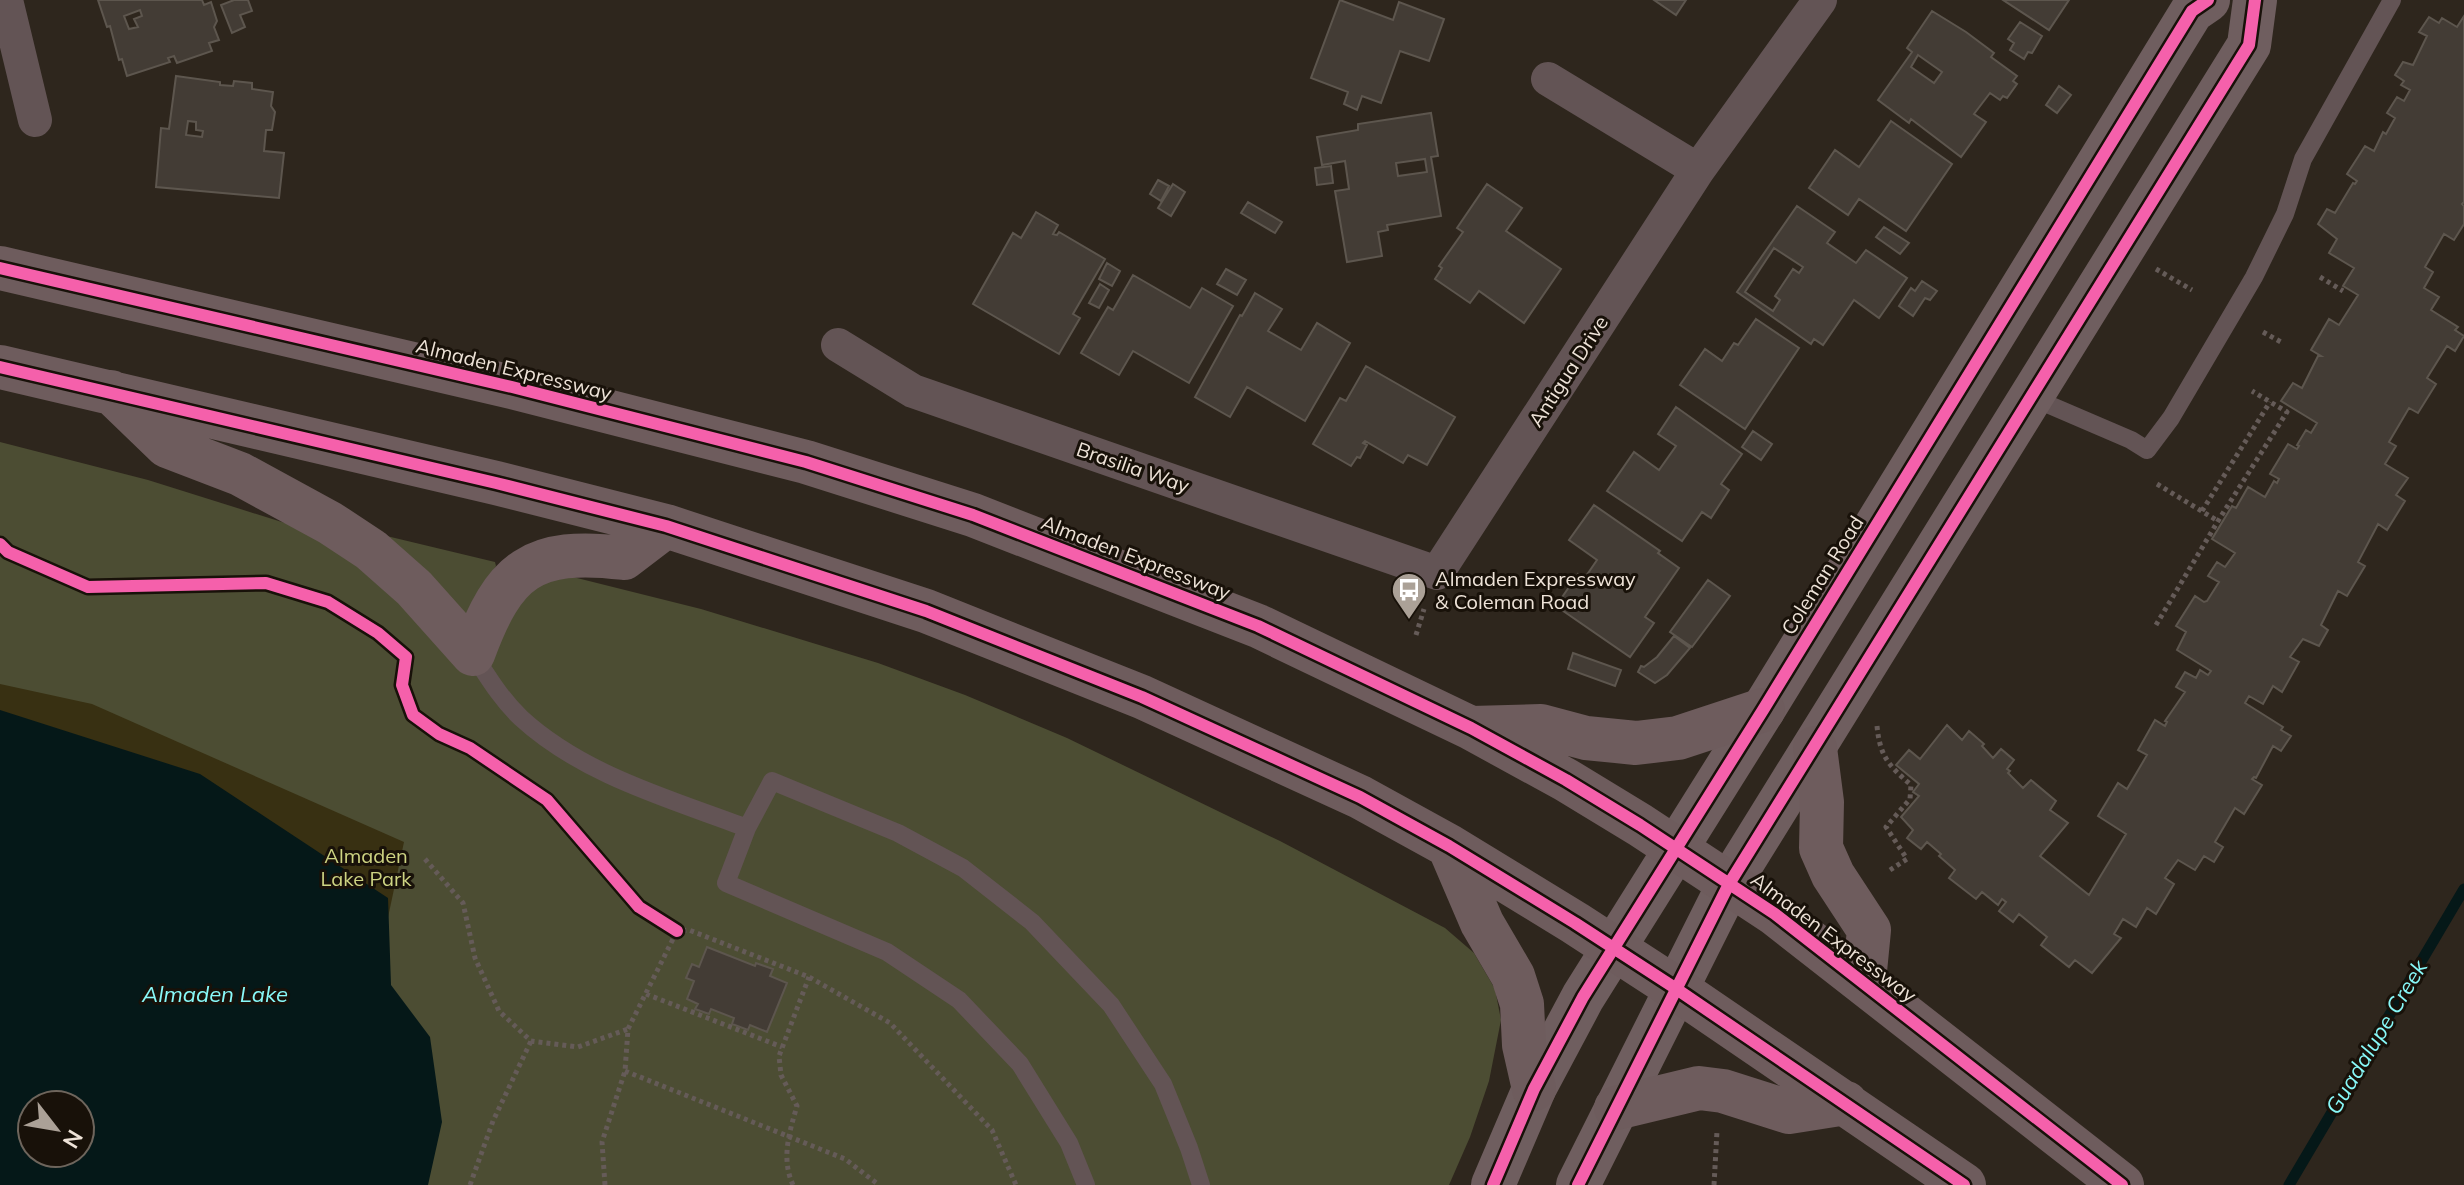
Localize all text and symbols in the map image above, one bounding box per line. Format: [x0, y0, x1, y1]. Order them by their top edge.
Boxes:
street label: Antigua Drive [1523, 311, 1613, 431]
street label: Almaden Expressway [414, 333, 615, 405]
street label: Brasilia Way [1073, 436, 1193, 498]
street label: Almaden Expressway [1038, 509, 1234, 605]
street label: Coleman Road [1775, 511, 1869, 639]
place label: Almaden Expressway & Coleman Road [1435, 566, 1636, 614]
bus stop icon: Almaden Expressway & Coleman Road [1390, 571, 1428, 621]
park label: Almaden Lake Park [320, 843, 412, 891]
street label: Almaden Expressway [1746, 867, 1922, 1008]
water label: Guadalupe Creek [2319, 954, 2434, 1119]
water label: Almaden Lake [141, 980, 288, 1008]
north arrow [16, 1089, 96, 1169]
text: N [57, 1125, 89, 1154]

